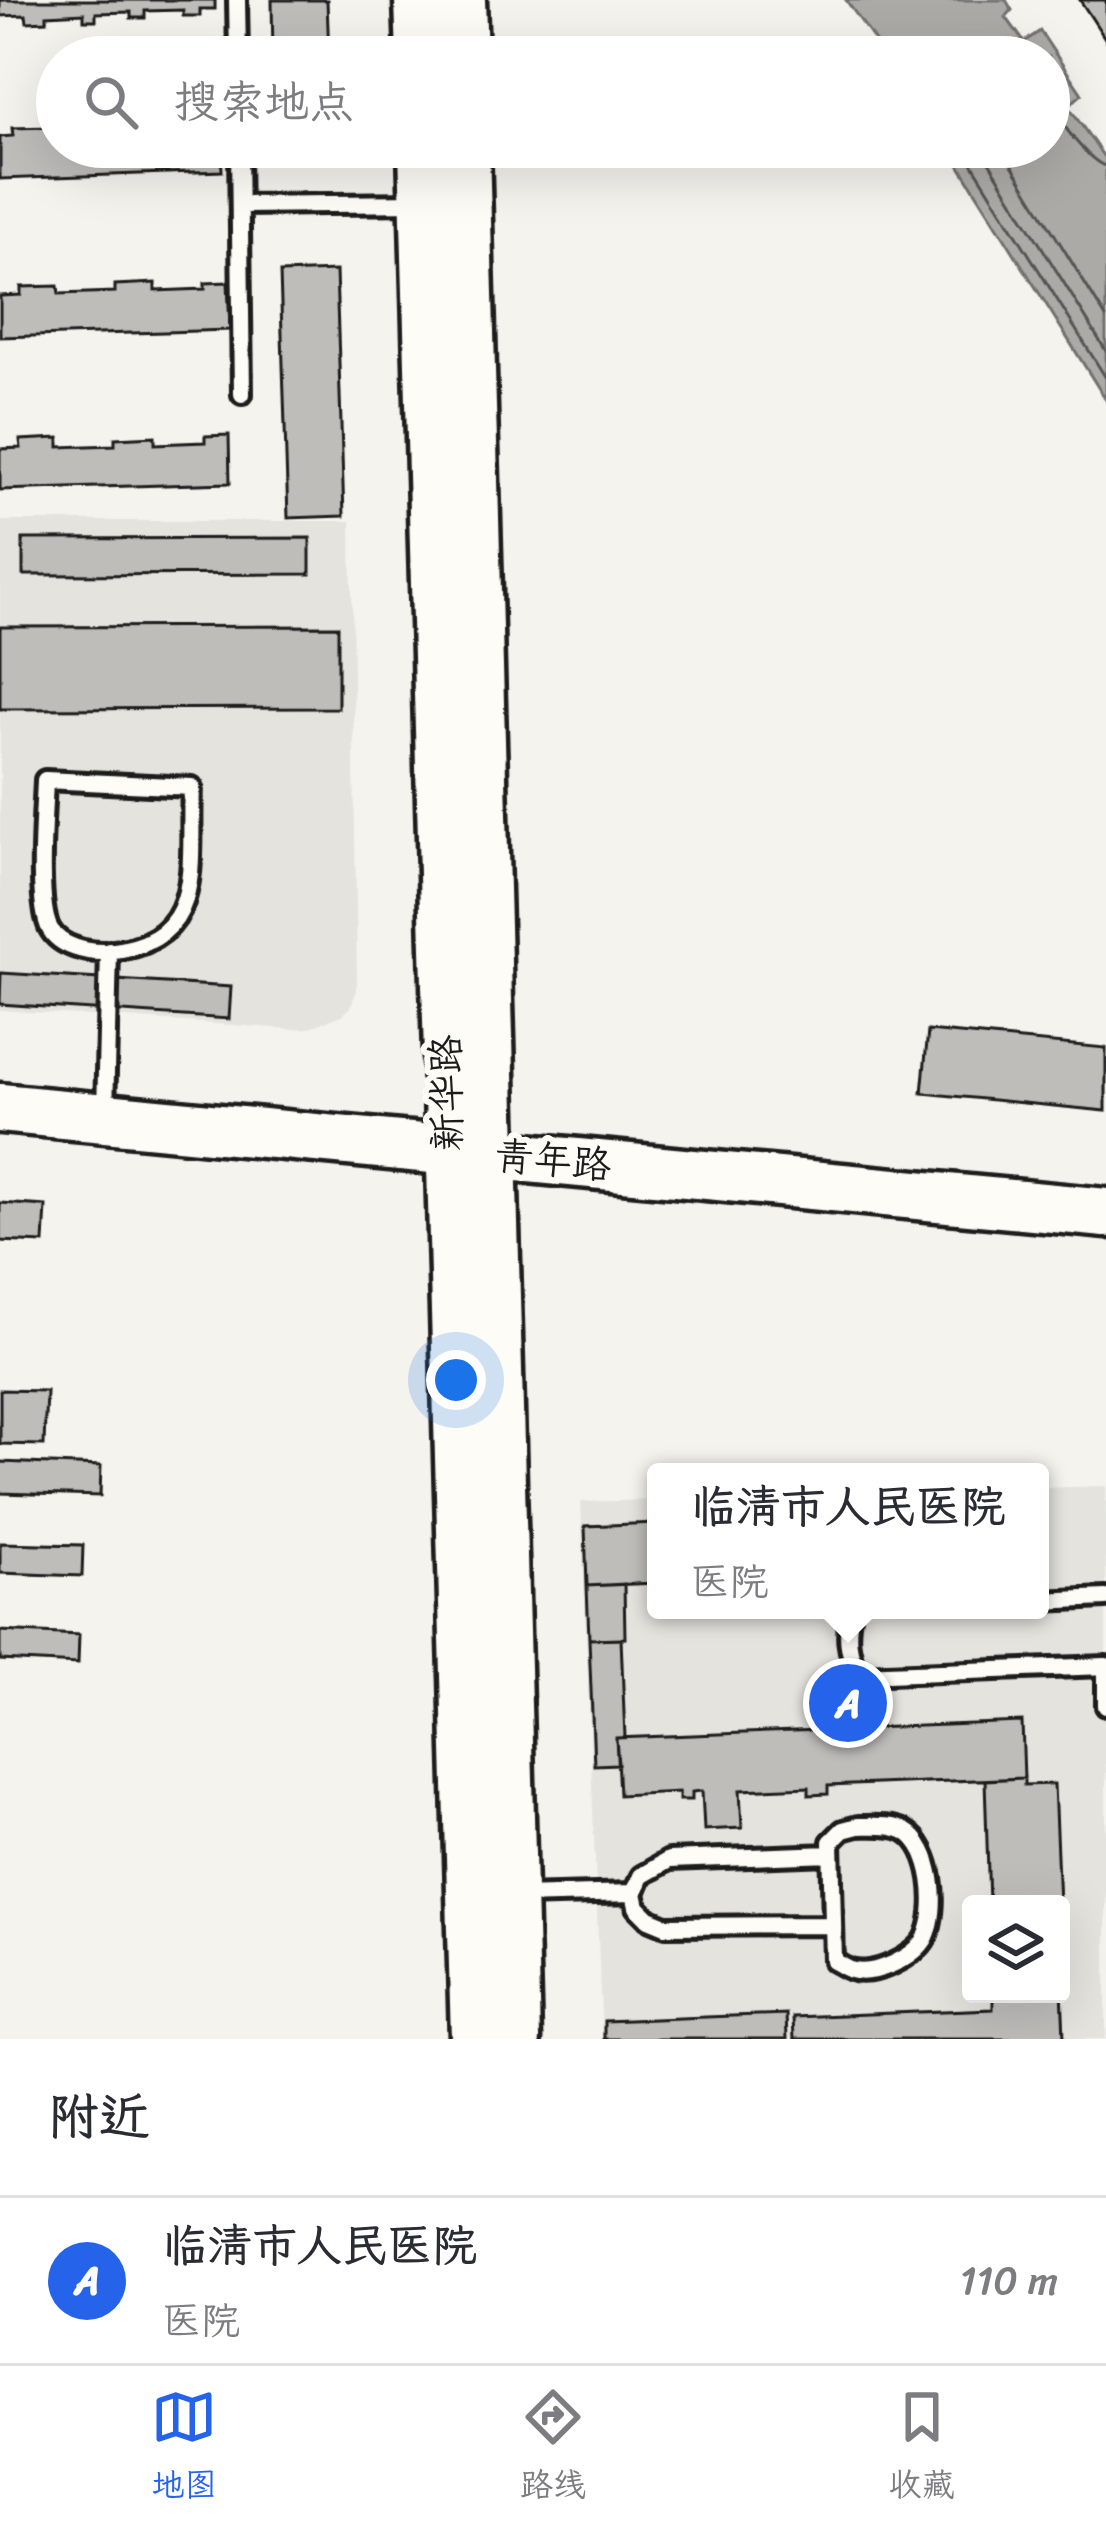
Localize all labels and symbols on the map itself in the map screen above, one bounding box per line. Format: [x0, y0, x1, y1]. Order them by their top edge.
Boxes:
street label: 新华路 [410, 1034, 482, 1152]
street label: 青年路 [492, 1121, 614, 1199]
your location [426, 1350, 486, 1410]
pin: A [809, 1658, 887, 1748]

